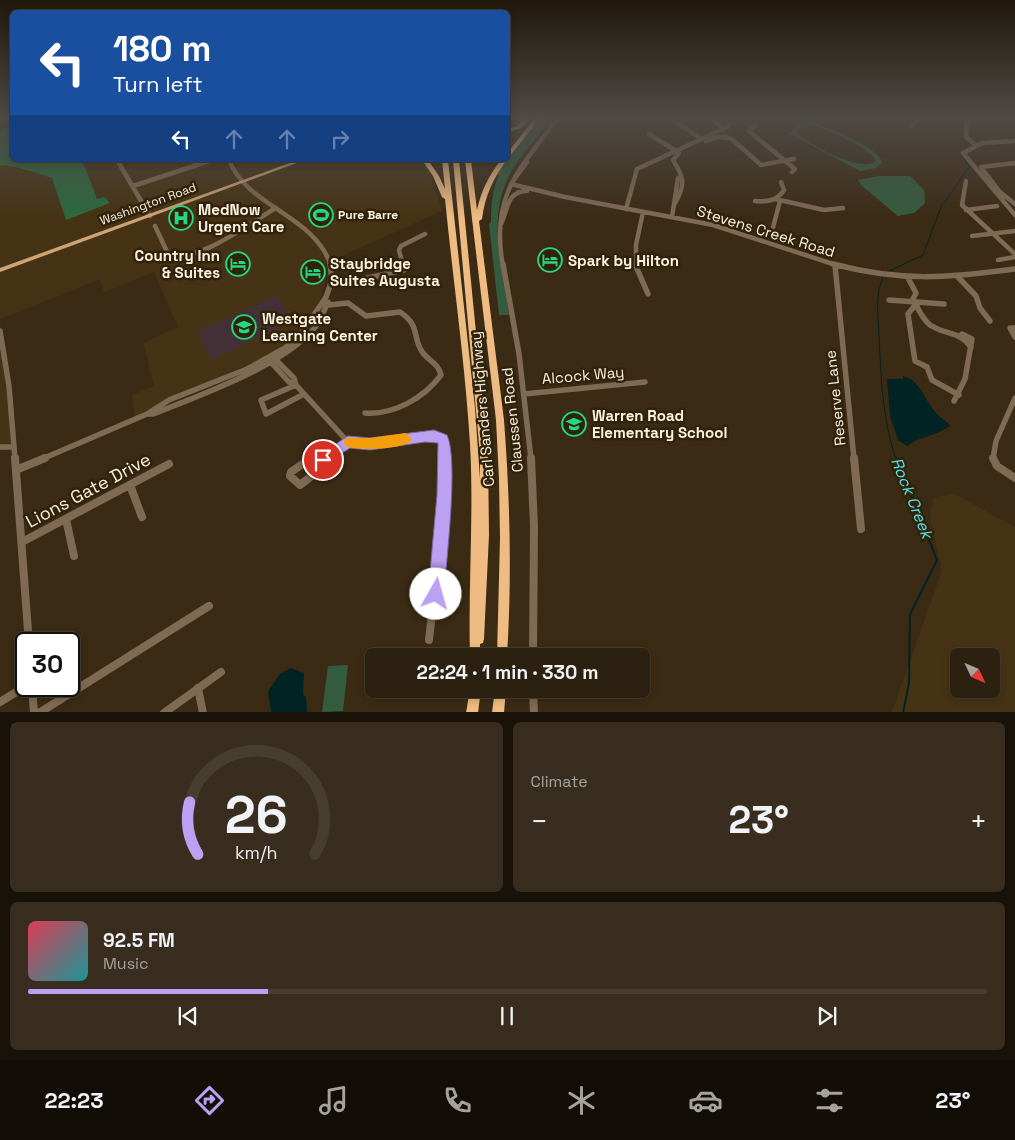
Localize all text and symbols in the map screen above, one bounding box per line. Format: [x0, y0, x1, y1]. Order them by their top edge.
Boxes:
text: 180 m [113, 27, 211, 71]
icon: left [30, 30, 95, 95]
text: Turn left [113, 70, 203, 98]
icon: left [167, 125, 195, 153]
icon: ahead [220, 125, 248, 153]
icon: ahead [273, 125, 301, 153]
icon: right [326, 125, 354, 153]
street label: Washington Road [98, 179, 198, 229]
place label: MedNow Urgent Care [198, 200, 285, 236]
street label: Stevens Creek Road [695, 201, 837, 261]
sports icon: Pure Barre [308, 202, 334, 228]
hospital icon: MedNow Urgent Care [168, 205, 194, 231]
place label: Pure Barre [338, 207, 398, 223]
place label: Country Inn & Suites [135, 246, 220, 282]
hotel icon: Spark by Hilton [537, 247, 563, 273]
hotel icon: Country Inn & Suites [225, 251, 251, 277]
place label: Spark by Hilton [568, 251, 679, 270]
place label: Staybridge Suites Augusta [330, 254, 440, 290]
hotel icon: Staybridge Suites Augusta [300, 259, 326, 285]
place label: Westgate Learning Center [262, 309, 378, 345]
school or university icon: Westgate Learning Center [231, 314, 257, 340]
street label: Carl Sanders Highway [466, 330, 498, 488]
street label: Reserve Lane [821, 349, 849, 447]
street label: Alcock Way [541, 362, 625, 388]
street label: Claussen Road [497, 367, 527, 473]
place label: Warren Road Elementary School [592, 406, 727, 442]
school or university icon: Warren Road Elementary School [561, 411, 587, 437]
pin [302, 439, 344, 481]
icon: arrive [309, 446, 337, 474]
street label: Lions Gate Drive [21, 447, 155, 533]
water label: Rock Creek [886, 454, 939, 544]
position arrow [409, 567, 461, 619]
speed limit sign: 30 [15, 632, 80, 697]
north arrow [950, 648, 1000, 698]
map controls [950, 648, 1000, 698]
text: 22:24 · 1 min · 330 m [417, 660, 598, 685]
text: Climate [531, 771, 588, 792]
text: 26 [225, 782, 288, 848]
text: 23° [728, 796, 789, 844]
text: − [531, 803, 548, 839]
text: + [970, 803, 987, 839]
text: km/h [235, 841, 278, 864]
text: 92.5 FM [103, 928, 175, 953]
text: Music [103, 953, 149, 974]
icon: previous [174, 1002, 202, 1030]
icon: pause [493, 1002, 521, 1030]
icon: next [813, 1002, 841, 1030]
icon: directions [192, 1083, 227, 1118]
icon: music [316, 1083, 351, 1118]
icon: phone [440, 1083, 475, 1118]
icon: climate [564, 1083, 599, 1118]
icon: car [688, 1083, 723, 1118]
icon: filters [812, 1083, 847, 1118]
text: 22:23 [44, 1086, 104, 1114]
text: 23° [935, 1086, 970, 1114]

